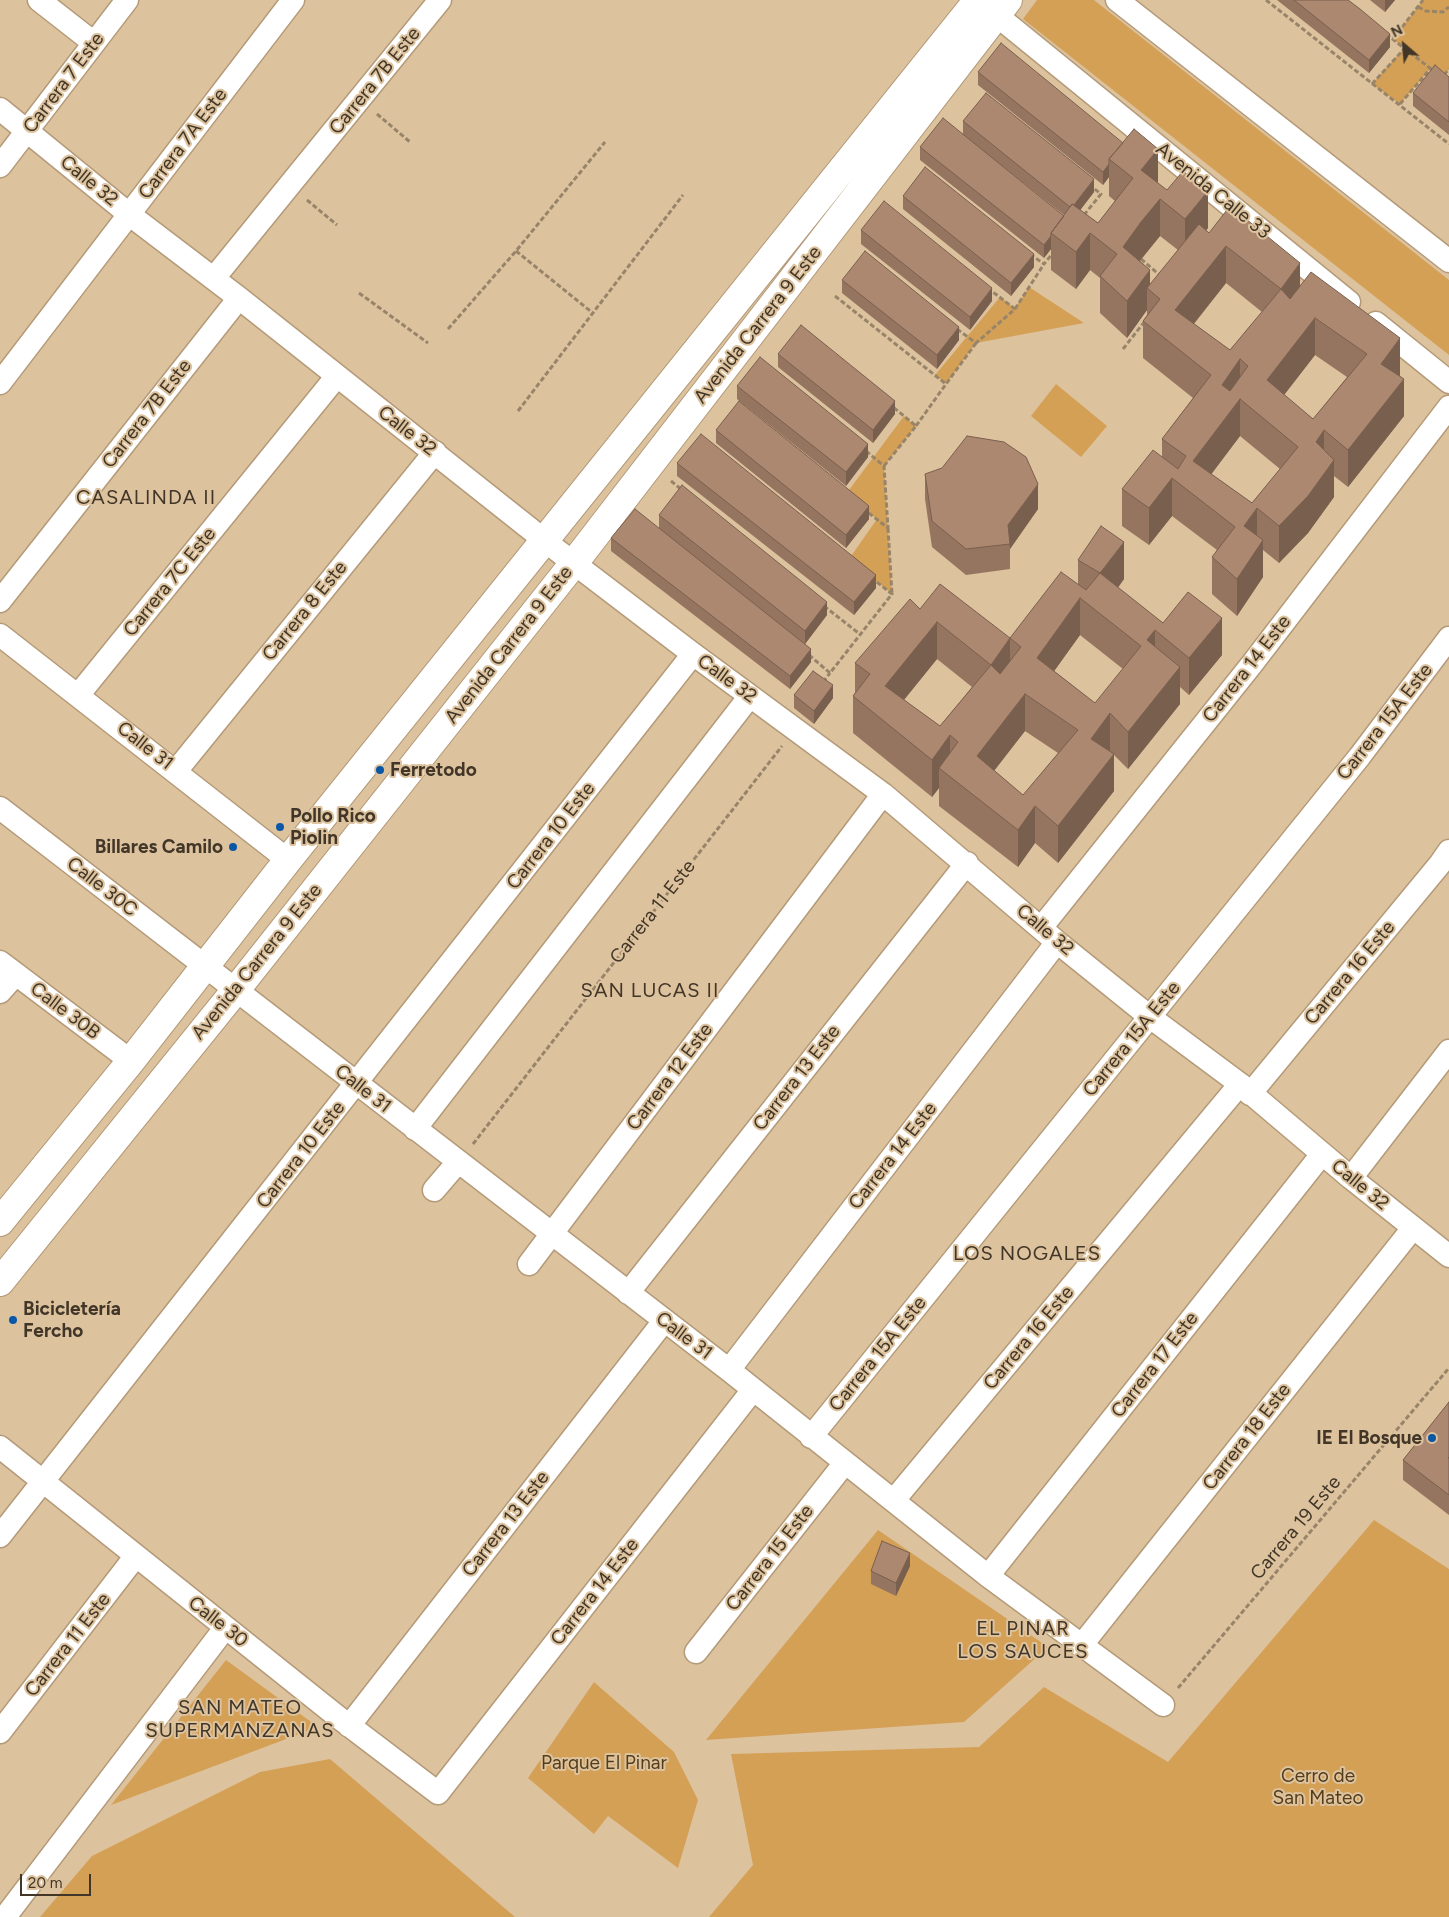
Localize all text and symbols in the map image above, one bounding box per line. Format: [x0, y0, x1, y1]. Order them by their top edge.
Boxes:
north arrow [1379, 20, 1429, 70]
text: N [1388, 21, 1406, 41]
street label: Carrera 7B Este [325, 23, 425, 139]
street label: Carrera 7 Este [19, 28, 109, 138]
street label: Carrera 7A Este [134, 84, 232, 204]
street label: Avenida Calle 33 [1151, 138, 1275, 244]
street label: Calle 32 [55, 151, 123, 211]
street label: Avenida Carrera 9 Este [689, 242, 827, 408]
street label: Carrera 7B Este [98, 355, 196, 473]
street label: Calle 32 [373, 401, 441, 461]
district label: CASALINDA II [74, 486, 218, 510]
street label: Carrera 7C Este [119, 523, 221, 641]
street label: Carrera 8 Este [258, 557, 352, 665]
street label: Avenida Carrera 9 Este [440, 562, 578, 728]
street label: Carrera 14 Este [1198, 611, 1296, 727]
street label: Calle 32 [693, 650, 761, 708]
street label: Carrera 15A Este [1333, 659, 1437, 785]
street label: Calle 31 [112, 717, 178, 775]
place label: Ferretodo [390, 759, 477, 781]
marker: Ferretodo [374, 764, 386, 776]
street label: Carrera 10 Este [502, 778, 600, 894]
place label: Pollo Rico Piolin [290, 805, 376, 849]
marker: Pollo Rico Piolin [274, 821, 286, 833]
place label: Billares Camilo [95, 836, 223, 858]
marker: Billares Camilo [227, 841, 239, 853]
street label: Calle 30C [62, 852, 142, 922]
street label: Carrera 11 Este [605, 856, 701, 968]
street label: Avenida Carrera 9 Este [187, 880, 327, 1044]
street label: Calle 32 [1012, 899, 1078, 961]
street label: Carrera 16 Este [1300, 917, 1400, 1029]
street label: Carrera 15A Este [1079, 977, 1185, 1101]
street label: Calle 30B [26, 978, 104, 1044]
district label: SAN LUCAS II [579, 979, 721, 1003]
street label: Carrera 12 Este [622, 1019, 718, 1135]
street label: Carrera 13 Este [749, 1021, 845, 1135]
street label: Calle 31 [330, 1060, 396, 1118]
street label: Carrera 10 Este [252, 1097, 350, 1213]
street label: Carrera 14 Este [844, 1098, 942, 1214]
street label: Calle 32 [1326, 1155, 1394, 1215]
district label: LOS NOGALES [952, 1242, 1102, 1266]
street label: Carrera 16 Este [979, 1282, 1079, 1394]
street label: Carrera 15A Este [825, 1292, 931, 1416]
place label: Bicicletería Fercho [23, 1298, 121, 1342]
street label: Calle 31 [651, 1307, 717, 1365]
street label: Carrera 17 Este [1107, 1308, 1203, 1422]
marker: Bicicletería Fercho [7, 1314, 19, 1326]
street label: Carrera 18 Este [1198, 1379, 1296, 1495]
place label: IE El Bosque [1316, 1427, 1422, 1449]
marker: IE El Bosque [1426, 1432, 1438, 1444]
street label: Carrera 13 Este [458, 1467, 554, 1581]
street label: Carrera 19 Este [1246, 1472, 1346, 1584]
street label: Carrera 15 Este [721, 1500, 819, 1616]
street label: Carrera 14 Este [546, 1534, 644, 1650]
street label: Carrera 11 Este [20, 1589, 116, 1701]
street label: Calle 30 [184, 1592, 252, 1652]
district label: EL PINAR LOS SAUCES [956, 1617, 1090, 1664]
district label: SAN MATEO SUPERMANZANAS [144, 1696, 336, 1743]
park label: Parque El Pinar [541, 1752, 667, 1774]
park label: Cerro de San Mateo [1273, 1765, 1363, 1809]
scale bar [22, 1864, 94, 1896]
text: 20 m [28, 1874, 62, 1892]

